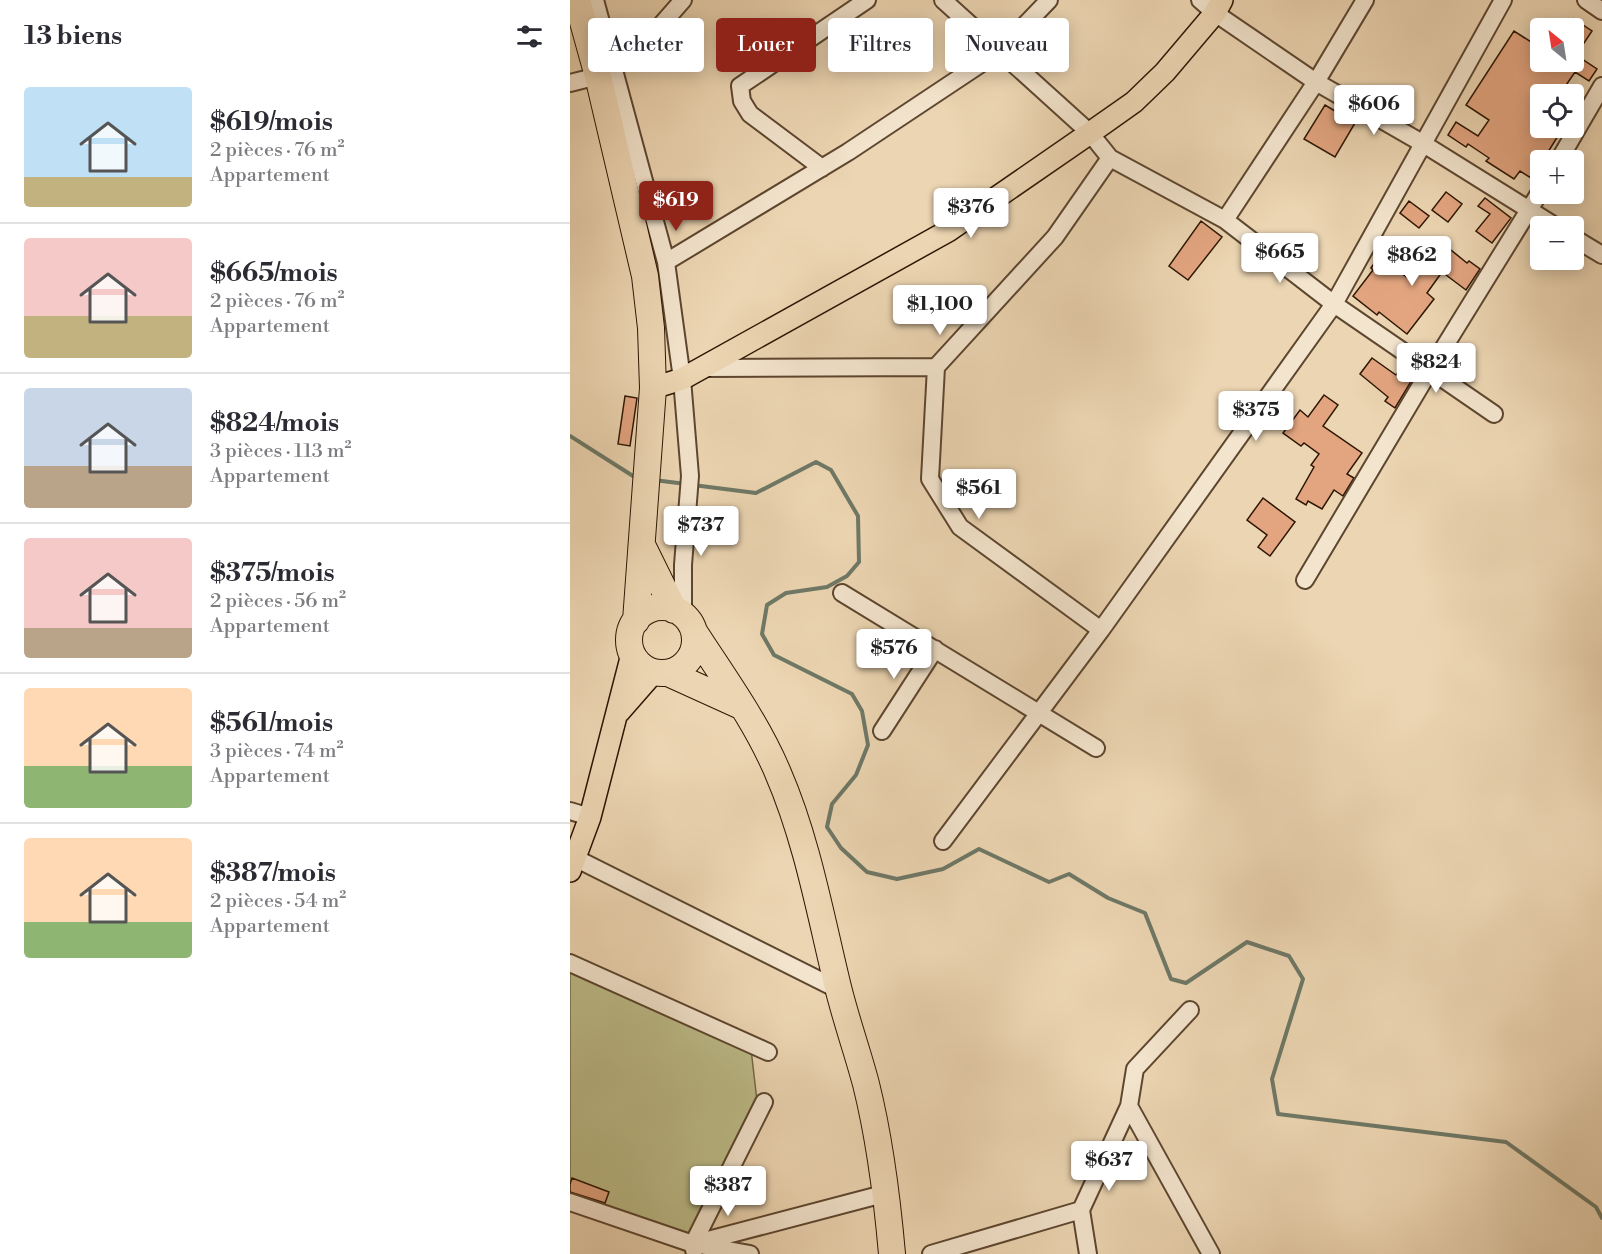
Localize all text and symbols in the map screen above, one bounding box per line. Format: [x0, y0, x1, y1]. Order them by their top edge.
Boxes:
chip: Acheter [588, 18, 704, 72]
chip: Louer [716, 18, 816, 72]
chip: Filtres [828, 18, 933, 72]
chip: Nouveau [945, 18, 1069, 72]
north arrow [1530, 18, 1584, 72]
map controls [1530, 18, 1584, 270]
text: 13 biens [24, 20, 122, 52]
icon: filters [513, 20, 546, 53]
button: locate [1530, 84, 1584, 138]
pin: $606 [1338, 85, 1410, 136]
text: $606 [1348, 92, 1400, 117]
text: $619/mois [210, 106, 333, 138]
icon: home [72, 111, 144, 183]
text: 2 pièces · 76 m² [210, 138, 345, 163]
button: + [1530, 150, 1584, 204]
text: Appartement [210, 163, 330, 188]
pin: $619 [640, 181, 712, 232]
text: $619 [653, 188, 699, 213]
pin: $376 [935, 188, 1007, 239]
text: $376 [948, 195, 994, 220]
button: − [1530, 216, 1584, 270]
pin: $665 [1244, 233, 1316, 284]
pin: $862 [1376, 236, 1448, 287]
text: $665 [1255, 240, 1305, 265]
text: $862 [1387, 243, 1437, 268]
text: $665/mois [210, 257, 338, 289]
icon: home [72, 262, 144, 334]
pin: $1,100 [891, 285, 989, 336]
text: 2 pièces · 76 m² [210, 289, 345, 314]
text: $1,100 [907, 292, 973, 317]
text: Appartement [210, 314, 330, 339]
pin: $824 [1400, 343, 1472, 394]
text: $824 [1411, 350, 1461, 375]
pin: $375 [1220, 391, 1292, 442]
text: $375 [1232, 398, 1280, 423]
text: $824/mois [210, 407, 339, 439]
icon: home [72, 412, 144, 484]
text: 3 pièces · 113 m² [210, 439, 352, 464]
text: Appartement [210, 464, 330, 489]
pin: $561 [943, 469, 1015, 520]
text: $561 [956, 476, 1002, 501]
pin: $737 [665, 506, 737, 557]
text: $737 [678, 513, 724, 538]
text: $375/mois [210, 557, 335, 589]
icon: home [72, 562, 144, 634]
text: 2 pièces · 56 m² [210, 589, 346, 614]
text: Appartement [210, 614, 330, 639]
pin: $576 [858, 629, 930, 680]
text: $576 [870, 636, 918, 661]
text: $561/mois [210, 707, 333, 739]
icon: home [72, 712, 144, 784]
text: 3 pièces · 74 m² [210, 739, 343, 764]
text: Appartement [210, 764, 330, 789]
text: $387/mois [210, 857, 336, 889]
icon: home [72, 862, 144, 934]
text: 2 pièces · 54 m² [210, 889, 346, 914]
text: Appartement [210, 914, 330, 939]
pin: $637 [1073, 1141, 1145, 1192]
text: $637 [1085, 1148, 1133, 1173]
pin: $387 [692, 1166, 764, 1217]
text: $387 [704, 1173, 752, 1198]

